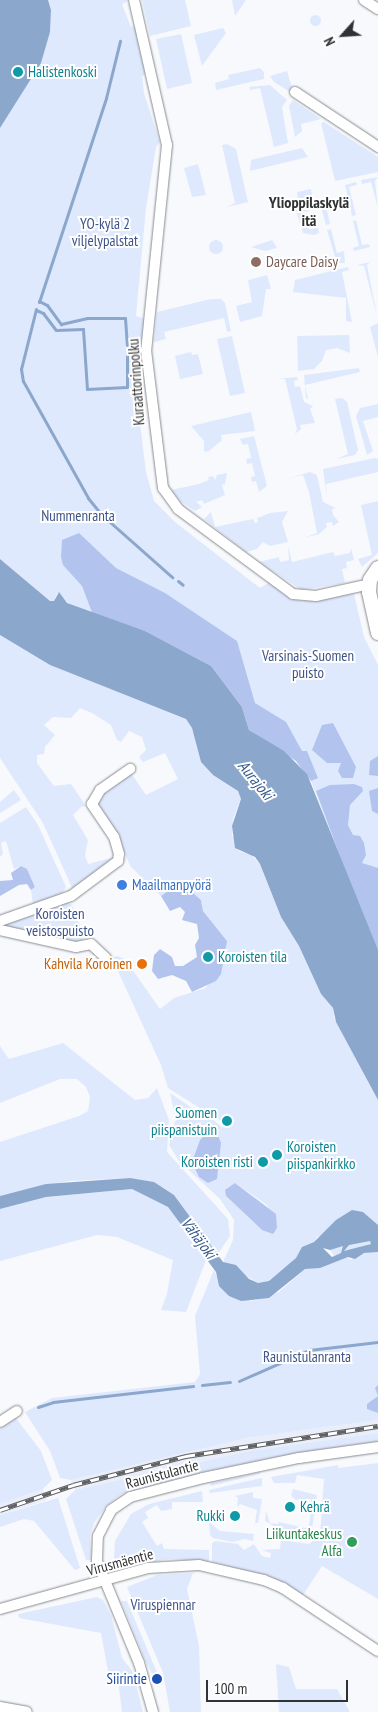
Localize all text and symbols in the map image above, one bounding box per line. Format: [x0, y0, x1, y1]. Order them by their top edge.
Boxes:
north arrow [318, 10, 368, 60]
text: N [320, 34, 339, 49]
place label: Halistenkoski [28, 63, 97, 81]
marker: Halistenkoski [12, 66, 24, 78]
district label: Ylioppilaskylä itä [269, 192, 349, 230]
park label: YO-kylä 2 viljelypalstat [72, 214, 138, 249]
place label: Daycare Daisy [266, 253, 338, 271]
marker: Daycare Daisy [250, 256, 262, 268]
street label: Kuraattorinpolku [124, 338, 148, 426]
park label: Nummenranta [41, 507, 115, 525]
park label: Varsinais-Suomen puisto [262, 646, 354, 681]
water label: Aurajoki [234, 756, 278, 804]
place label: Maailmanpyörä [132, 876, 211, 894]
marker: Maailmanpyörä [116, 879, 128, 891]
park label: Koroisten veistospuisto [26, 904, 94, 939]
place label: Koroisten tila [218, 948, 287, 966]
marker: Koroisten tila [202, 951, 214, 963]
place label: Kahvila Koroinen [44, 955, 132, 973]
marker: Kahvila Koroinen [136, 958, 148, 970]
place label: Suomen piispanistuin [151, 1103, 217, 1138]
marker: Suomen piispanistuin [221, 1115, 233, 1127]
place label: Koroisten piispankirkko [287, 1137, 355, 1172]
marker: Koroisten piispankirkko [271, 1149, 283, 1161]
place label: Koroisten risti [181, 1153, 253, 1171]
marker: Koroisten risti [257, 1156, 269, 1168]
water label: Vähäjoki [177, 1214, 221, 1262]
park label: Raunistulanranta [263, 1348, 351, 1366]
street label: Raunistulantie [123, 1456, 201, 1492]
place label: Kehrä [300, 1498, 330, 1516]
marker: Kehrä [284, 1501, 296, 1513]
place label: Rukki [196, 1507, 225, 1525]
marker: Rukki [229, 1510, 241, 1522]
place label: Liikuntakeskus Alfa [266, 1524, 342, 1559]
marker: Liikuntakeskus Alfa [346, 1536, 358, 1548]
street label: Virusmäentie [85, 1545, 155, 1579]
park label: Viruspiennar [130, 1596, 196, 1614]
place label: Siirintie [107, 1670, 147, 1688]
scale bar [208, 1670, 350, 1702]
marker: Siirintie [151, 1673, 163, 1685]
text: 100 m [214, 1679, 247, 1698]

